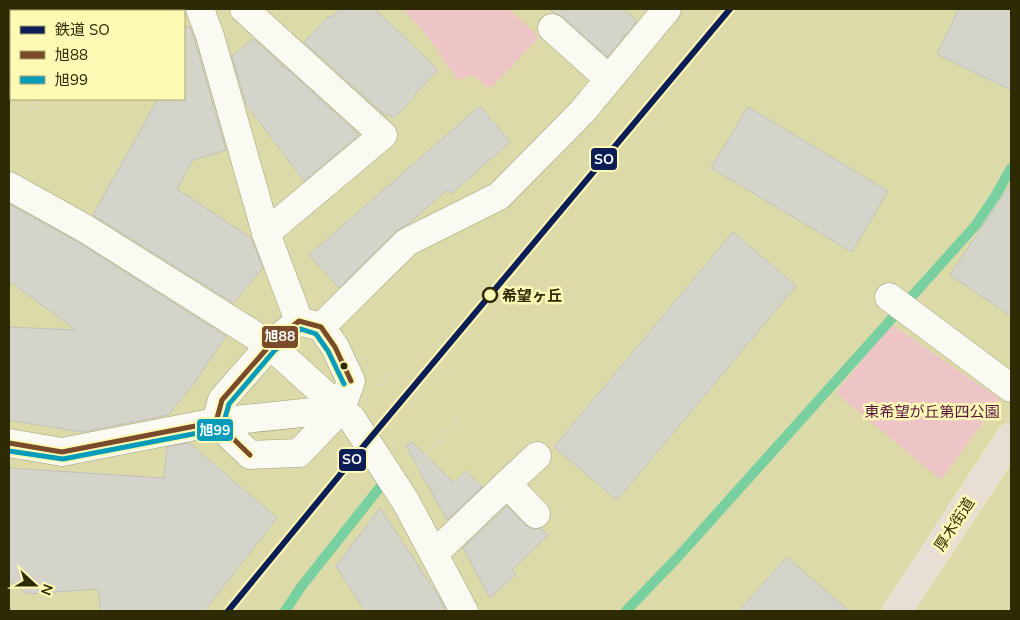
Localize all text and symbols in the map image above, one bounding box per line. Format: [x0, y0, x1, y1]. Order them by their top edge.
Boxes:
legend [10, 10, 185, 100]
text: 鉄道 SO [55, 20, 110, 39]
text: 旭88 [55, 45, 88, 64]
text: 旭99 [55, 70, 88, 89]
line badge: SO [590, 147, 618, 171]
text: SO [594, 150, 614, 168]
place label: 希望ヶ丘 [502, 286, 562, 305]
marker: 希望ヶ丘 [482, 287, 498, 303]
line badge: 旭88 [261, 325, 299, 349]
text: 旭88 [265, 327, 295, 345]
unlabelled marker [339, 361, 349, 371]
park label: 東希望が丘第四公園 [864, 402, 1000, 421]
line badge: 旭99 [196, 418, 234, 442]
text: 旭99 [200, 421, 230, 439]
line badge: SO [338, 448, 367, 472]
text: SO [342, 450, 362, 468]
street label: 厚木街道 [930, 494, 978, 554]
north arrow [10, 560, 60, 610]
text: N [37, 581, 57, 598]

